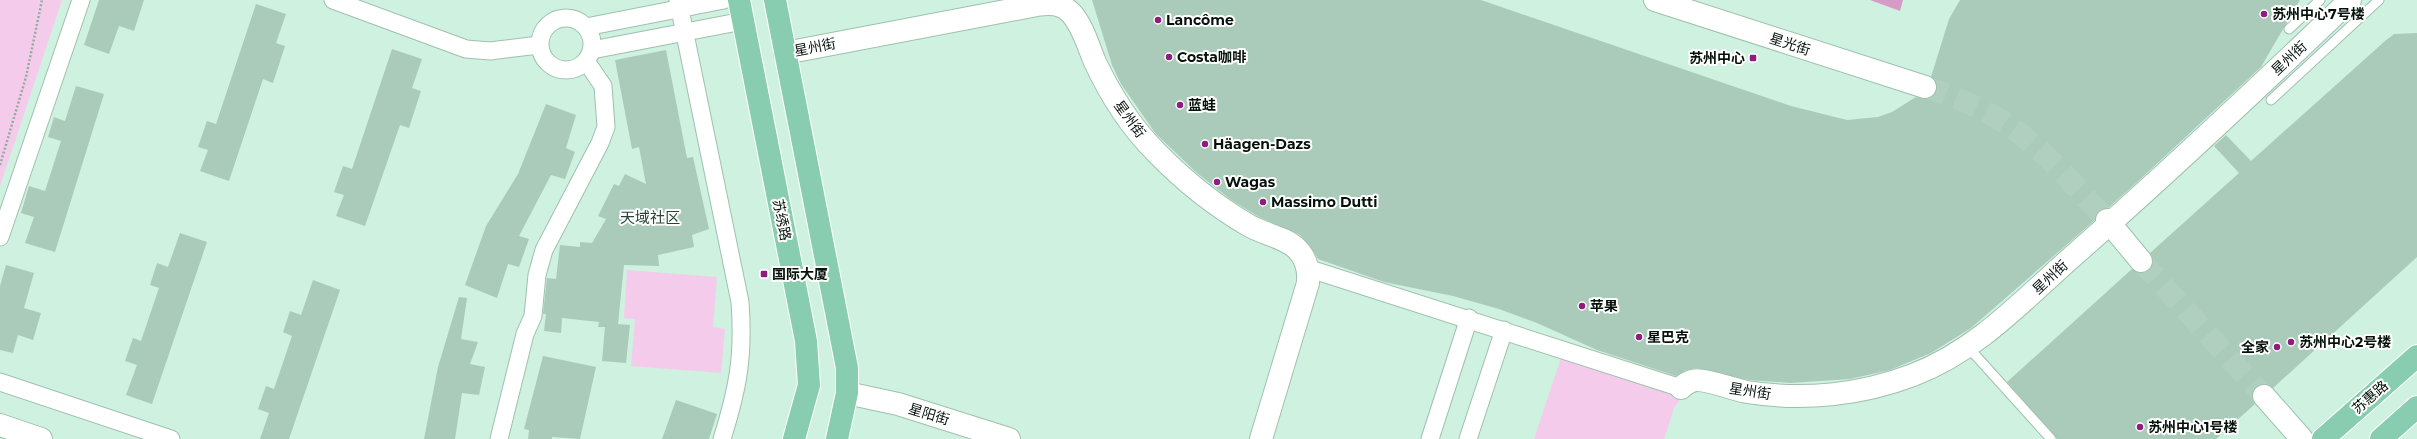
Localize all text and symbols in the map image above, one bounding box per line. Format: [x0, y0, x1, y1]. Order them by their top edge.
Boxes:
place label: 苏州中心7号楼 [2272, 5, 2365, 23]
marker: 苏州中心7号楼 [2259, 9, 2269, 19]
place label: Lancôme [1166, 11, 1234, 29]
marker: Lancôme [1153, 15, 1163, 25]
street label: 星光街 [1767, 29, 1813, 59]
street label: 星州街 [793, 34, 837, 60]
street label: 星州街 [2268, 37, 2310, 79]
place label: Costa咖啡 [1177, 48, 1247, 66]
place label: 苏州中心 [1689, 49, 1745, 67]
marker: Costa咖啡 [1164, 52, 1174, 62]
marker: 苏州中心 [1748, 53, 1758, 63]
place label: 蓝蛙 [1188, 96, 1216, 114]
street label: 星州街 [1110, 97, 1150, 141]
marker: 蓝蛙 [1175, 100, 1185, 110]
place label: Häagen-Dazs [1213, 135, 1311, 153]
marker: Häagen-Dazs [1200, 139, 1210, 149]
place label: Wagas [1225, 173, 1276, 191]
marker: Wagas [1212, 177, 1222, 187]
place label: Massimo Dutti [1271, 193, 1377, 211]
marker: Massimo Dutti [1258, 197, 1268, 207]
street label: 苏绣路 [769, 198, 795, 242]
district label: 天域社区 [620, 208, 680, 227]
street label: 星州街 [2029, 256, 2071, 298]
place label: 国际大厦 [772, 265, 828, 283]
marker: 国际大厦 [759, 269, 769, 279]
place label: 苹果 [1590, 297, 1618, 315]
marker: 苹果 [1577, 301, 1587, 311]
place label: 星巴克 [1647, 328, 1689, 346]
marker: 星巴克 [1634, 332, 1644, 342]
place label: 苏州中心2号楼 [2299, 333, 2391, 351]
marker: 苏州中心2号楼 [2286, 337, 2296, 347]
place label: 全家 [2241, 338, 2269, 356]
marker: 全家 [2272, 342, 2282, 352]
street label: 苏惠路 [2348, 376, 2392, 418]
street label: 星州街 [1728, 379, 1772, 403]
street label: 星阳街 [906, 399, 952, 429]
place label: 苏州中心1号楼 [2148, 418, 2238, 436]
marker: 苏州中心1号楼 [2135, 422, 2145, 432]

